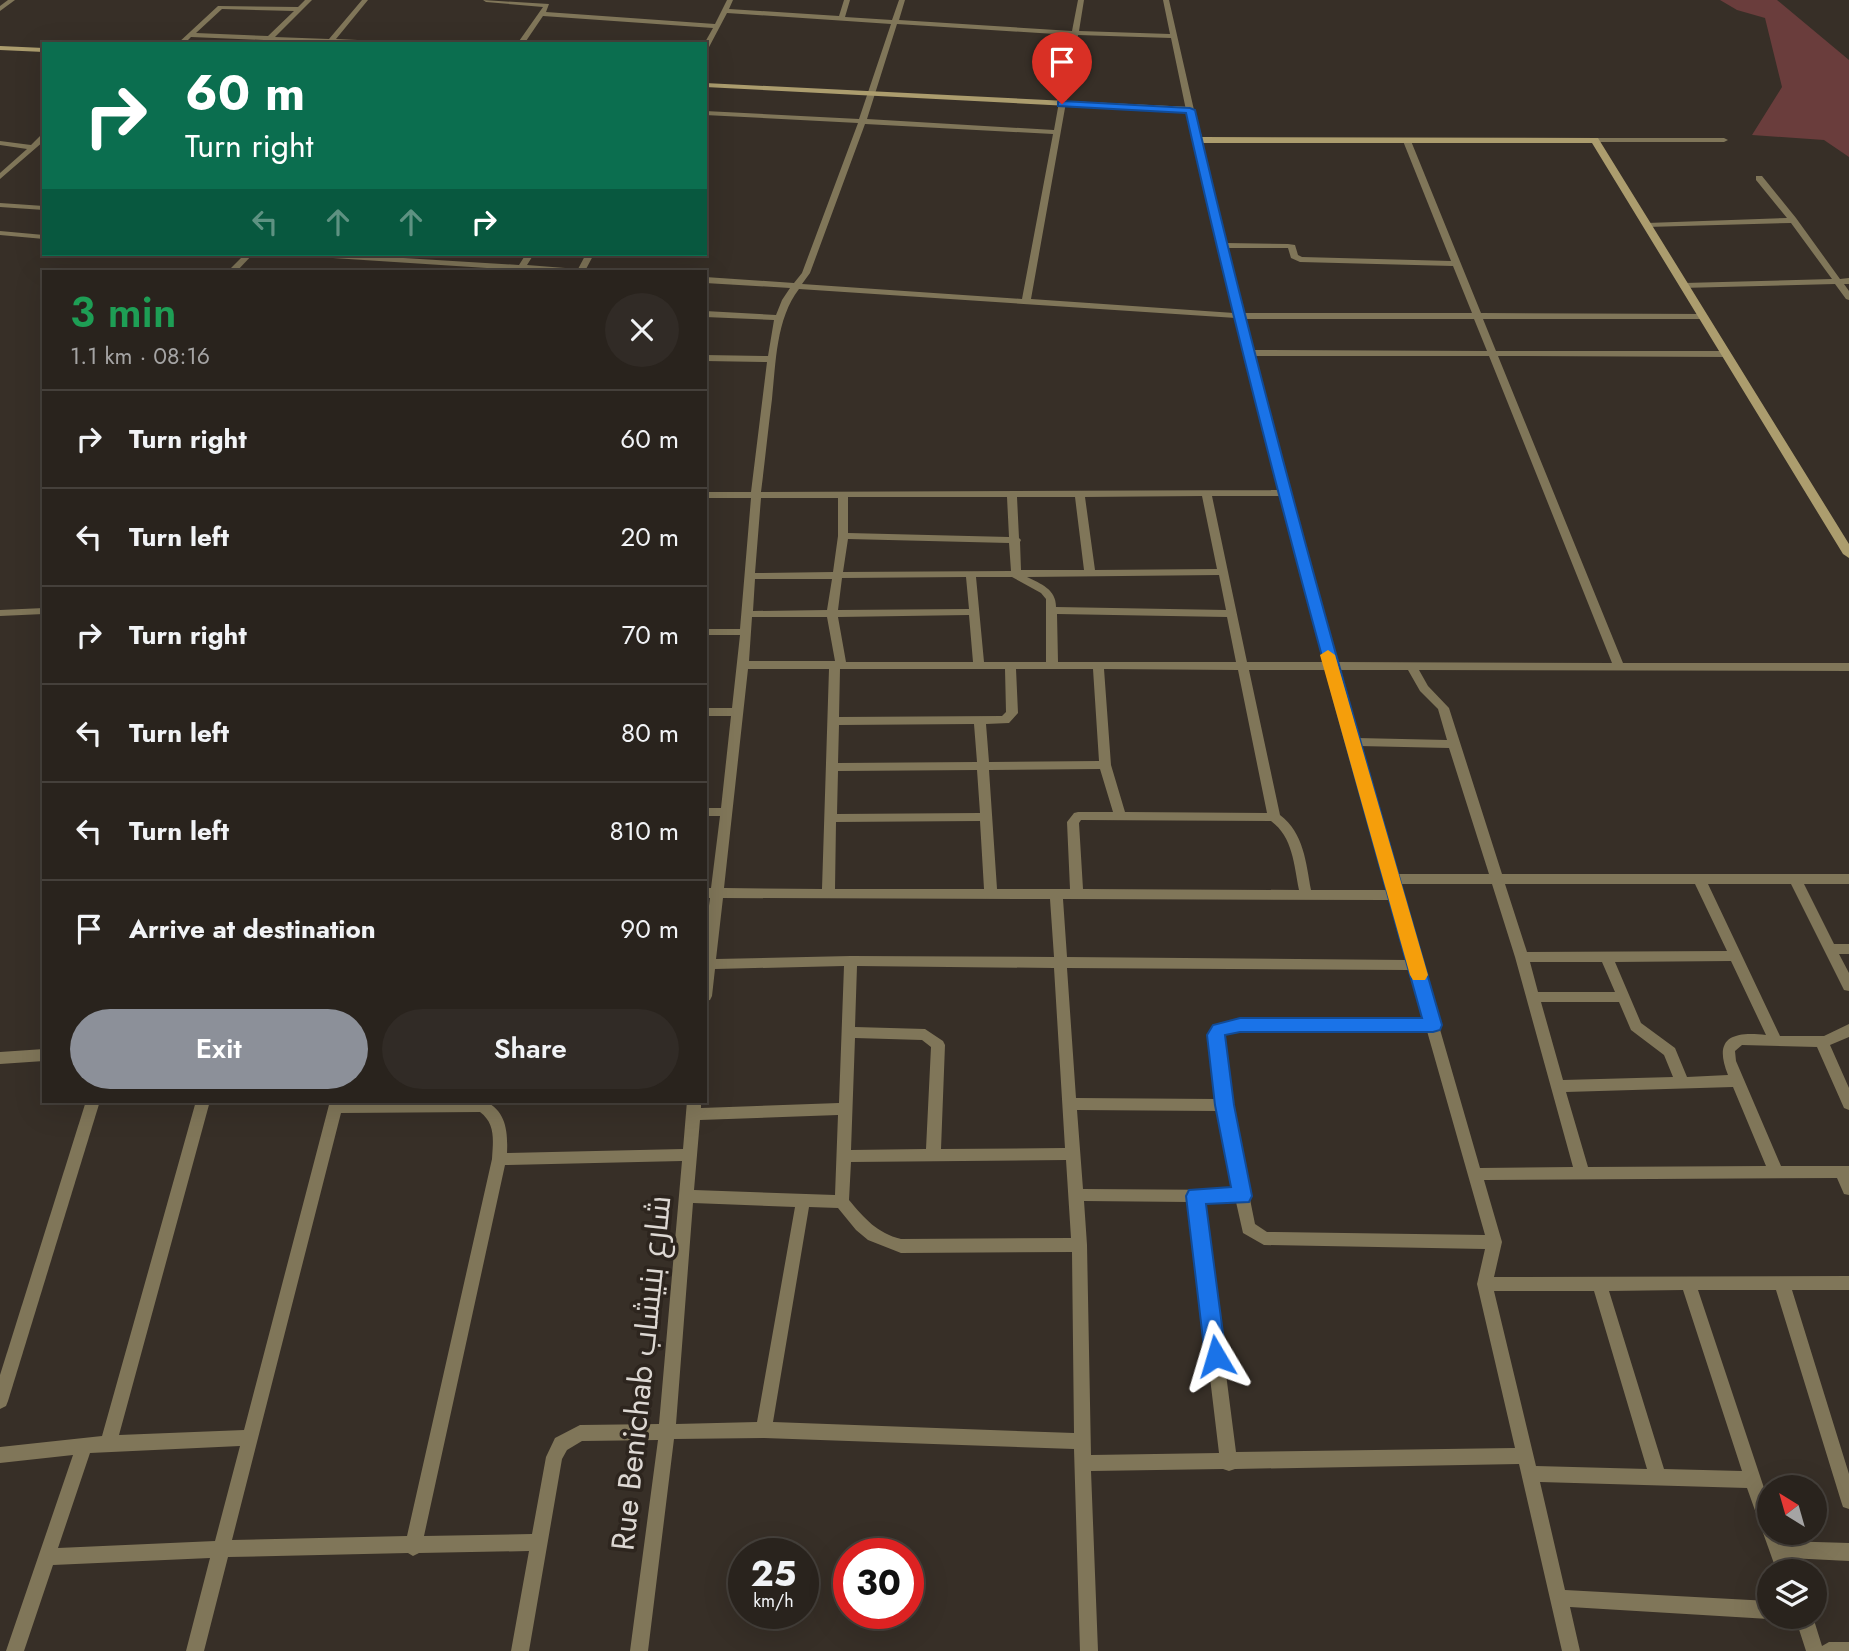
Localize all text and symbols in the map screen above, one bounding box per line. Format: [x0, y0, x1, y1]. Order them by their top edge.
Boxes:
pin [1032, 32, 1092, 104]
icon: arrive [1043, 43, 1081, 81]
text: 60 m [185, 58, 305, 128]
icon: right [70, 70, 161, 161]
text: Turn right [185, 123, 314, 169]
icon: left [246, 203, 284, 241]
icon: ahead [319, 203, 357, 241]
icon: ahead [392, 203, 430, 241]
icon: right [465, 203, 503, 241]
text: 3 min [70, 282, 176, 343]
button: close [605, 293, 679, 367]
text: 1.1 km · 08:16 [70, 339, 210, 373]
icon: right [70, 420, 108, 458]
text: Turn right [129, 420, 247, 458]
text: 60 m [620, 420, 679, 458]
icon: left [70, 518, 108, 556]
text: Turn left [129, 518, 229, 556]
text: 20 m [621, 518, 679, 556]
icon: right [70, 616, 108, 654]
text: Turn right [129, 616, 247, 654]
text: 70 m [622, 616, 679, 654]
icon: left [70, 714, 108, 752]
text: Turn left [129, 714, 229, 752]
text: 80 m [621, 714, 679, 752]
icon: left [70, 812, 108, 850]
text: Turn left [129, 812, 229, 850]
text: 810 m [609, 812, 679, 850]
icon: arrive [70, 910, 108, 948]
text: Arrive at destination [129, 910, 376, 948]
text: 90 m [620, 910, 679, 948]
button: Exit [70, 1009, 368, 1089]
button: Share [382, 1009, 679, 1089]
street label: Rue Benichab شارع بنيشاب [599, 1193, 683, 1553]
position arrow [1179, 1319, 1253, 1393]
north arrow [1757, 1475, 1827, 1545]
map controls [1757, 1475, 1827, 1629]
speed limit sign: 30 [833, 1538, 924, 1629]
text: 25 [751, 1549, 796, 1599]
button: layers [1757, 1559, 1827, 1629]
text: km/h [753, 1588, 794, 1614]

